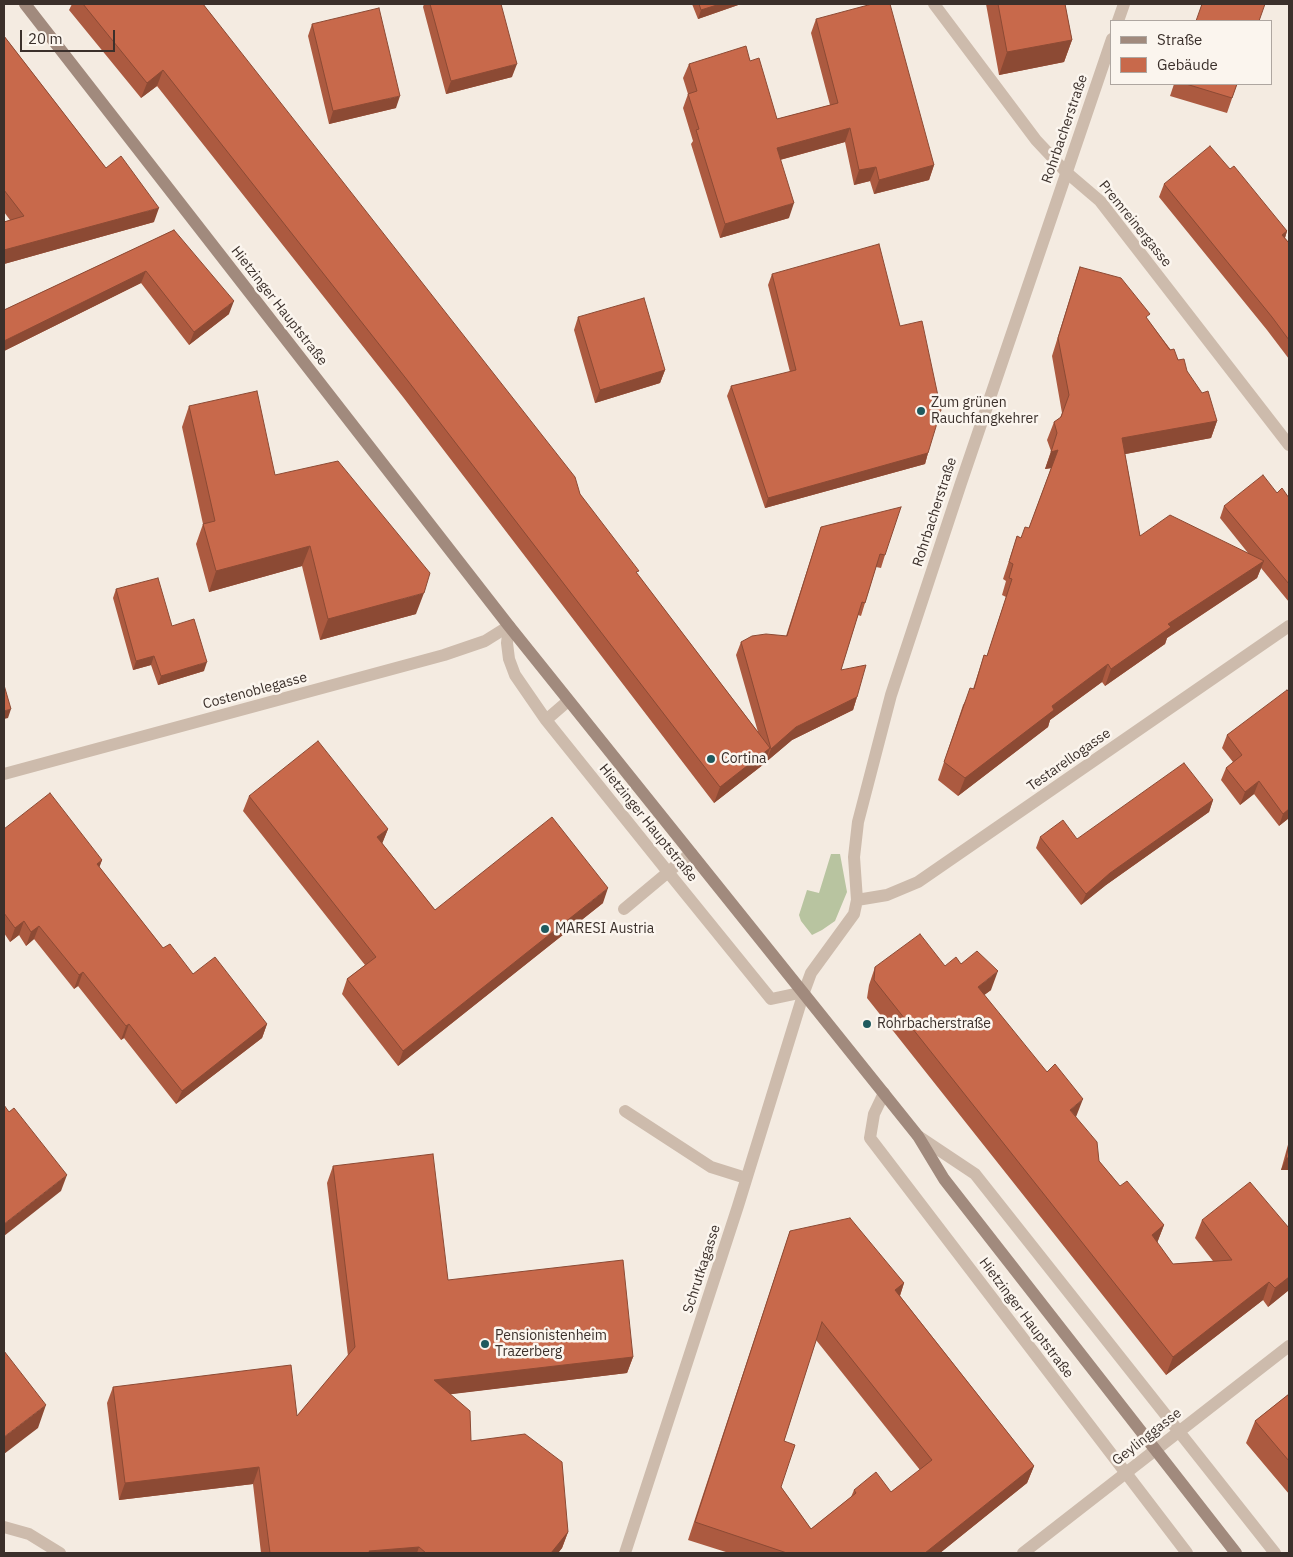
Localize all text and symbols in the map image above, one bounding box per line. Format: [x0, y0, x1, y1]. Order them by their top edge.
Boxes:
scale bar [22, 20, 118, 52]
legend [1110, 20, 1273, 85]
text: 20 m [28, 29, 63, 48]
text: Straße [1157, 30, 1202, 49]
text: Gebäude [1157, 55, 1218, 74]
street label: Rohrbacherstraße [1039, 72, 1091, 186]
street label: Premreinergasse [1095, 177, 1175, 271]
street label: Hietzinger Hauptstraße [227, 243, 331, 369]
place label: Zum grünen Rauchfangkehrer [931, 395, 1038, 428]
marker: Zum grünen Rauchfangkehrer [915, 405, 927, 417]
street label: Rohrbacherstraße [909, 455, 961, 569]
street label: Costenoblegasse [201, 669, 309, 713]
street label: Testarellogasse [1024, 725, 1114, 795]
place label: Cortina [721, 751, 767, 767]
marker: Cortina [705, 753, 717, 765]
street label: Hietzinger Hauptstraße [595, 761, 701, 885]
place label: MARESI Austria [555, 921, 654, 937]
marker: MARESI Austria [539, 923, 551, 935]
place label: Rohrbacherstraße [877, 1016, 991, 1032]
marker: Rohrbacherstraße [861, 1018, 873, 1030]
street label: Schrutkagasse [680, 1223, 724, 1315]
street label: Hietzinger Hauptstraße [975, 1254, 1077, 1382]
place label: Pensionistenheim Trazerberg [495, 1328, 607, 1360]
marker: Pensionistenheim Trazerberg [479, 1338, 491, 1350]
street label: Geylinggasse [1109, 1405, 1185, 1469]

